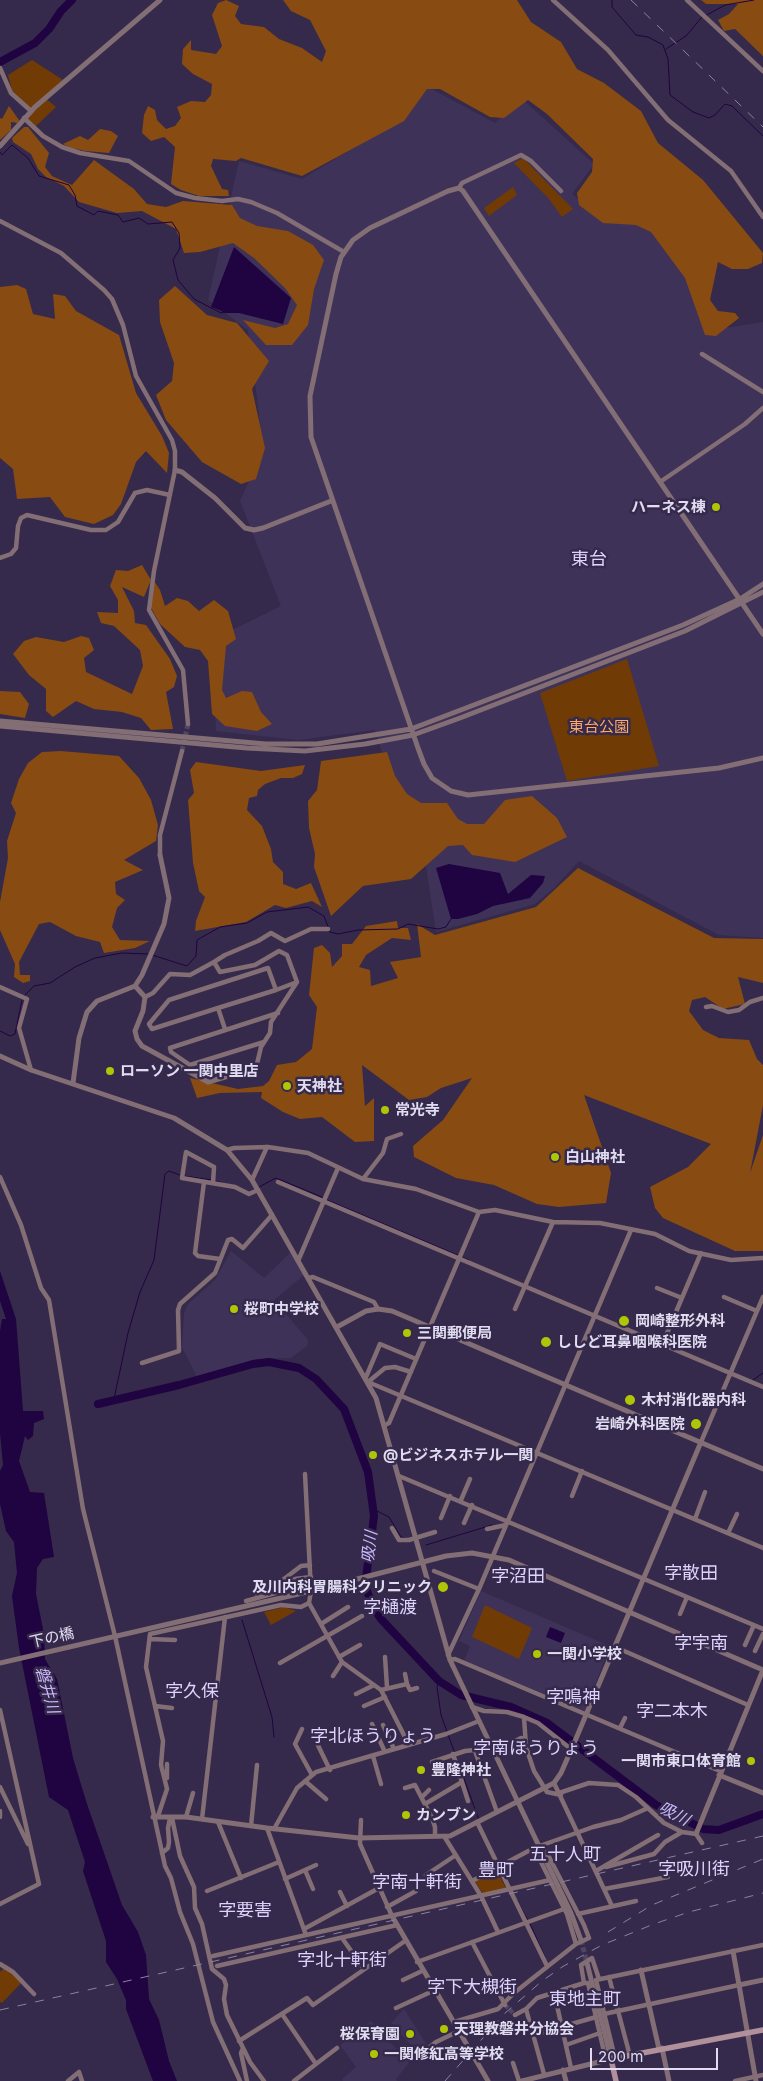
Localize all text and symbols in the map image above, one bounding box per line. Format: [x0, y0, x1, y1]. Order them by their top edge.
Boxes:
place label: ハーネス棟 [631, 498, 706, 516]
marker: ハーネス棟 [710, 501, 722, 513]
district label: 東台 [571, 549, 607, 571]
park label: 東台公園 [569, 718, 629, 736]
place label: ローソン 一関中里店 [120, 1062, 259, 1080]
marker: ローソン 一関中里店 [104, 1065, 116, 1077]
place label: 天神社 [297, 1077, 342, 1095]
marker: 天神社 [281, 1080, 293, 1092]
place label: 常光寺 [395, 1101, 440, 1119]
marker: 常光寺 [379, 1104, 391, 1116]
place label: 白山神社 [565, 1148, 625, 1166]
marker: 白山神社 [549, 1151, 561, 1163]
place label: 桜町中学校 [244, 1300, 319, 1318]
marker: 桜町中学校 [228, 1303, 240, 1315]
place label: 岡崎整形外科 [635, 1312, 725, 1330]
marker: 岡崎整形外科 [617, 1314, 631, 1328]
place label: 三関郵便局 [417, 1324, 492, 1342]
marker: 三関郵便局 [401, 1327, 413, 1339]
place label: ししど耳鼻咽喉科医院 [557, 1333, 707, 1351]
marker: ししど耳鼻咽喉科医院 [539, 1335, 553, 1349]
place label: 木村消化器内科 [641, 1391, 746, 1409]
marker: 木村消化器内科 [623, 1393, 637, 1407]
place label: 岩崎外科医院 [595, 1415, 685, 1433]
marker: 岩崎外科医院 [689, 1417, 703, 1431]
place label: @ビジネスホテル一関 [383, 1446, 533, 1464]
marker: @ビジネスホテル一関 [367, 1449, 379, 1461]
water label: 吸川 [359, 1530, 381, 1564]
district label: 字散田 [664, 1563, 718, 1585]
district label: 字沼田 [491, 1566, 545, 1588]
place label: 及川内科胃腸科クリニック [252, 1578, 432, 1596]
marker: 及川内科胃腸科クリニック [436, 1580, 450, 1594]
district label: 字樋渡 [363, 1597, 417, 1619]
street label: 下の橋 [28, 1624, 76, 1652]
district label: 字宇南 [674, 1633, 728, 1655]
place label: 一関小学校 [547, 1645, 622, 1663]
marker: 一関小学校 [531, 1648, 543, 1660]
water label: 磐井川 [31, 1664, 63, 1716]
district label: 字久保 [165, 1681, 219, 1703]
district label: 字鳴神 [546, 1687, 600, 1709]
district label: 字二本木 [636, 1701, 708, 1723]
district label: 字北ほうりょう [310, 1726, 436, 1748]
district label: 字南ほうりょう [473, 1738, 599, 1760]
place label: 一関市東口体育館 [621, 1752, 741, 1770]
marker: 一関市東口体育館 [745, 1755, 757, 1767]
place label: 豊隆神社 [431, 1761, 491, 1779]
marker: 豊隆神社 [415, 1764, 427, 1776]
water label: 吸川 [655, 1798, 693, 1830]
place label: カンブン [416, 1806, 476, 1824]
marker: カンブン [400, 1809, 412, 1821]
district label: 五十人町 [529, 1844, 601, 1866]
district label: 字吸川街 [658, 1859, 730, 1881]
district label: 豊町 [478, 1860, 514, 1882]
district label: 字南十軒街 [372, 1872, 462, 1894]
district label: 字要害 [218, 1900, 272, 1922]
district label: 字北十軒街 [297, 1950, 387, 1972]
district label: 字下大槻街 [427, 1977, 517, 1999]
district label: 東地主町 [549, 1989, 621, 2011]
place label: 天理教磐井分協会 [454, 2020, 574, 2038]
marker: 天理教磐井分協会 [438, 2023, 450, 2035]
place label: 桜保育園 [340, 2025, 400, 2043]
marker: 桜保育園 [404, 2028, 416, 2040]
scale bar [593, 2038, 720, 2070]
place label: 一関修紅高等学校 [384, 2045, 504, 2063]
text: 200 m [598, 2047, 643, 2066]
marker: 一関修紅高等学校 [368, 2048, 380, 2060]

